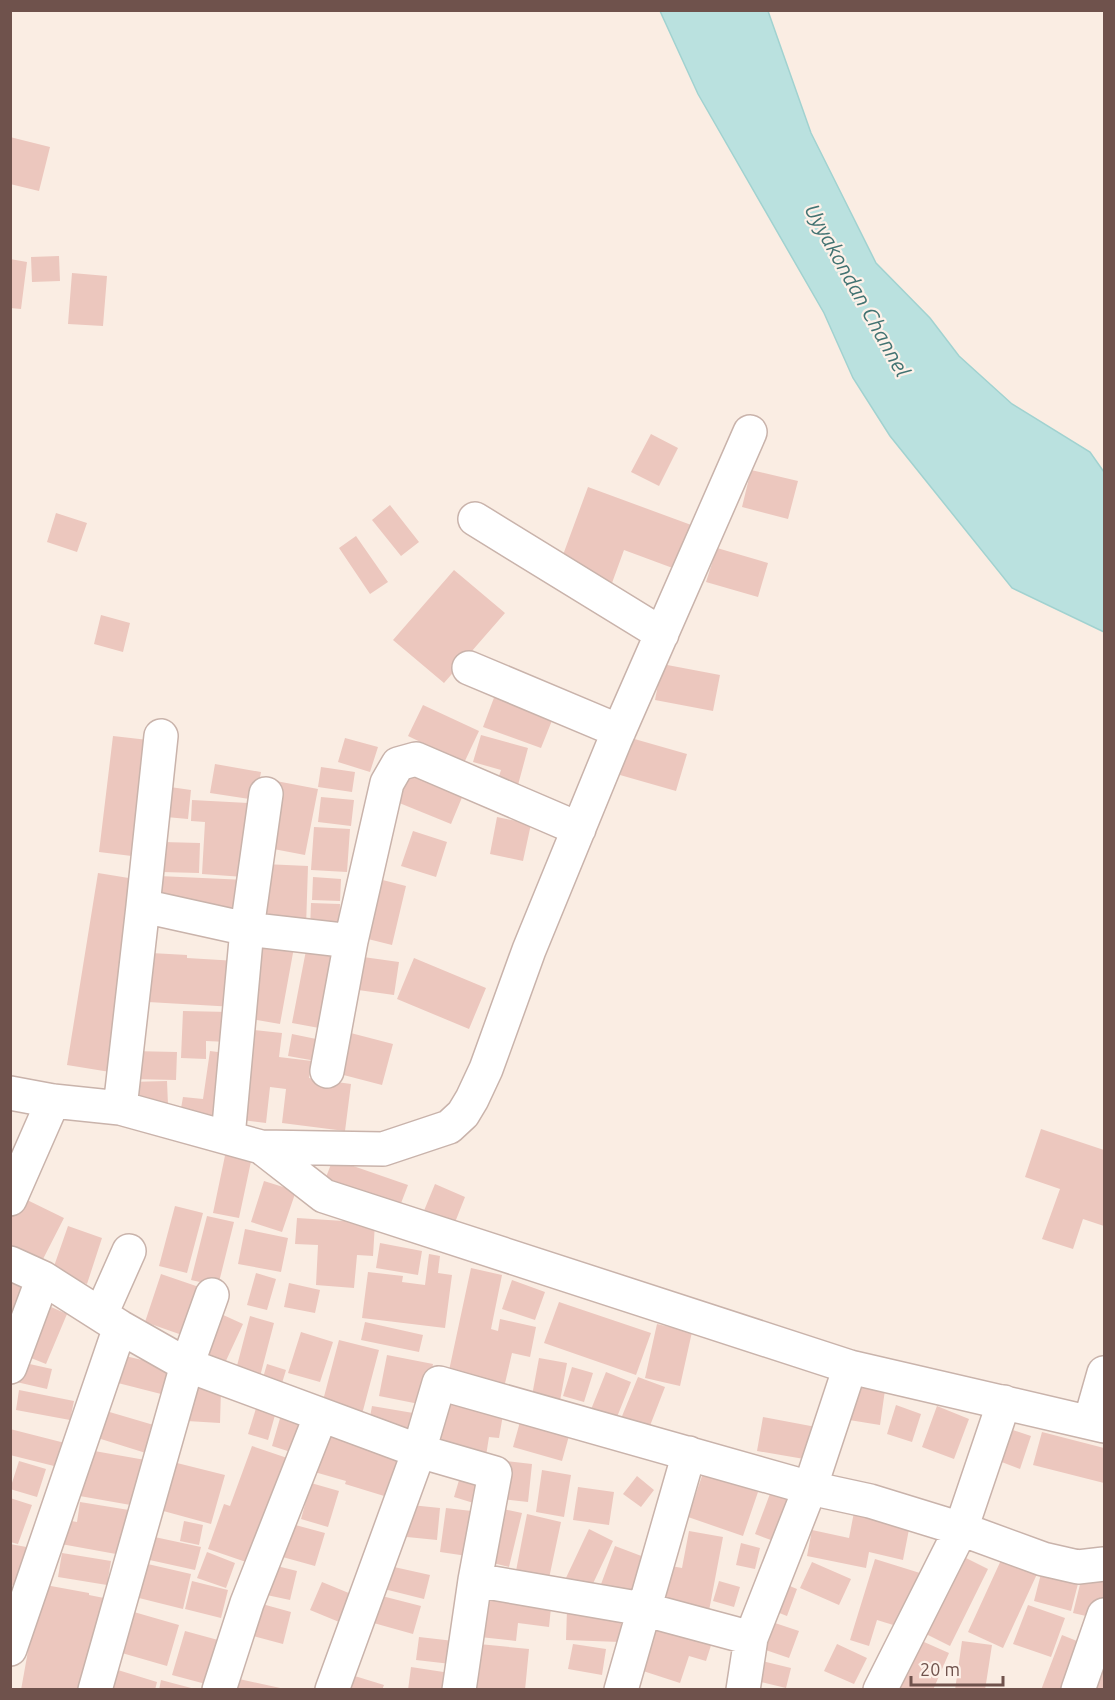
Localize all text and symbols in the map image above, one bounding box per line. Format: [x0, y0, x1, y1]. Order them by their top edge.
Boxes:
water label: Uyyakondan Channel [800, 199, 916, 381]
scale bar [911, 1649, 1002, 1687]
text: 20 m [920, 1659, 960, 1679]

